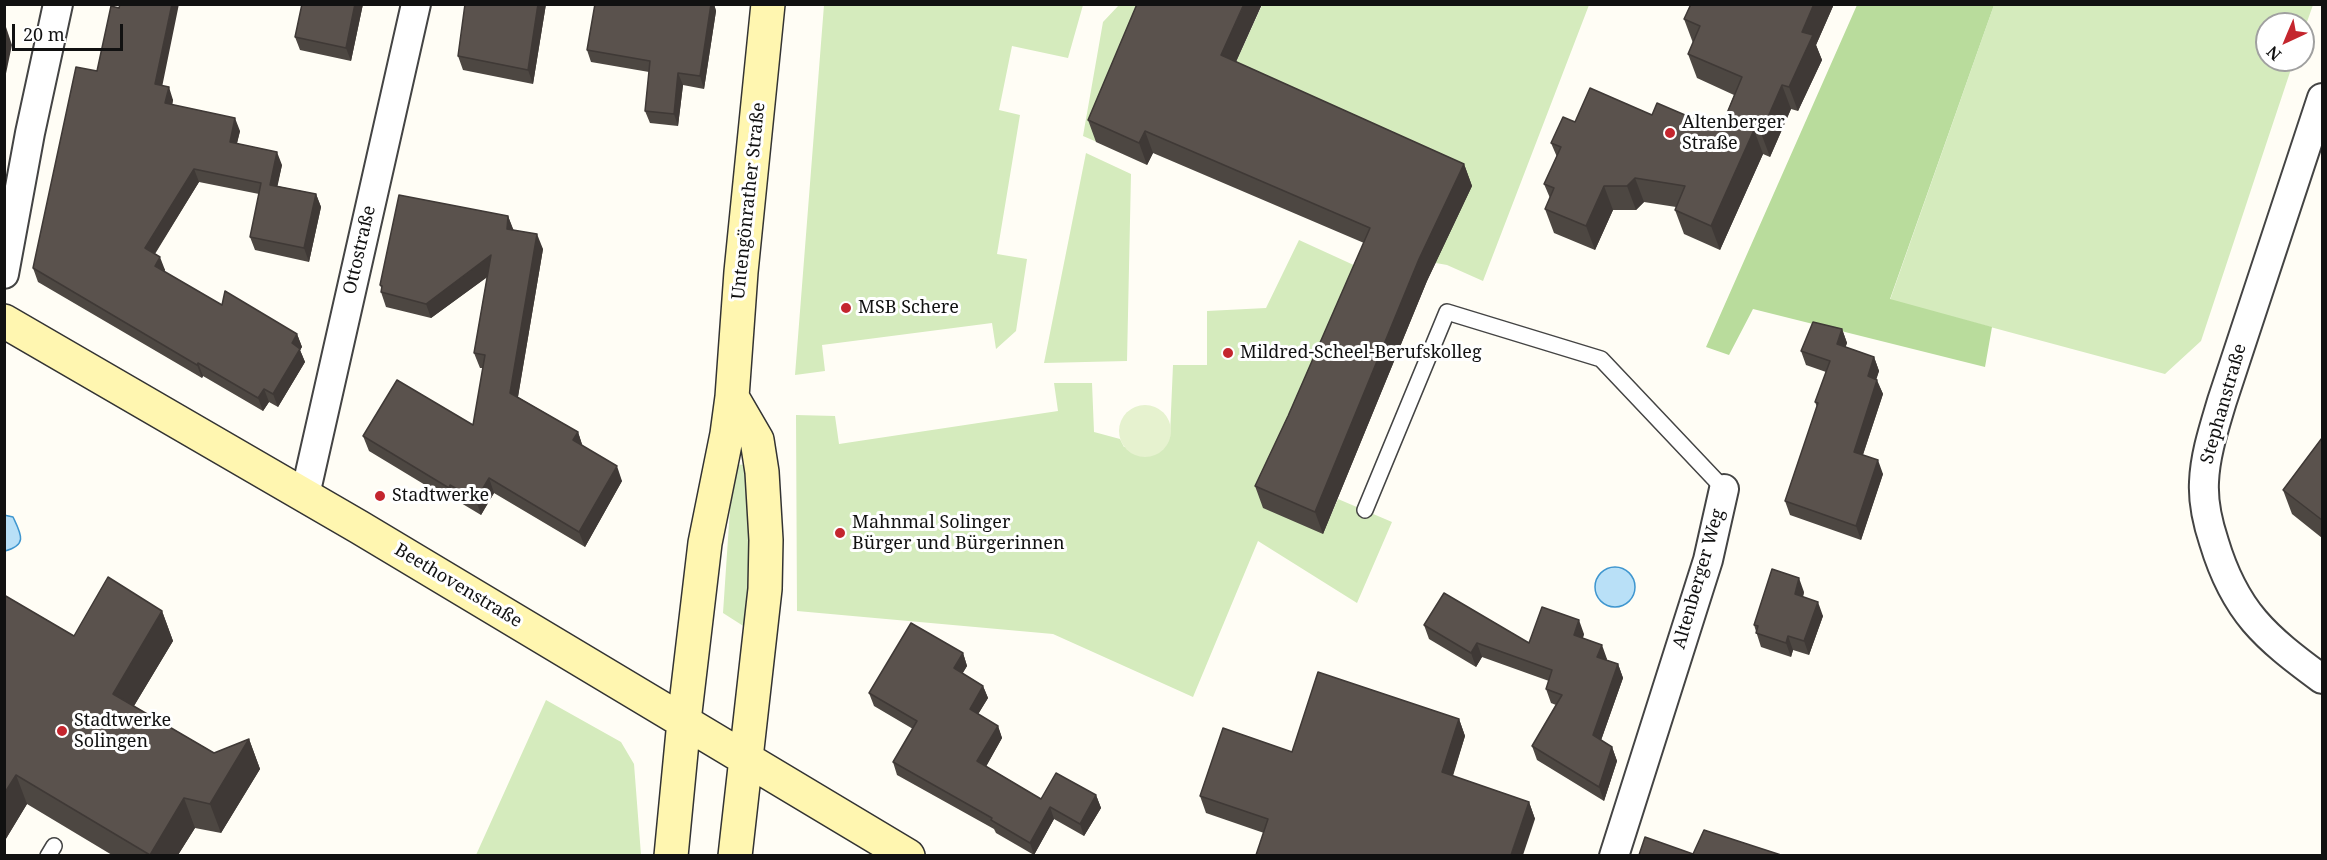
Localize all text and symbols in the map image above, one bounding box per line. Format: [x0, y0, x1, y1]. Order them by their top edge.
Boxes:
scale bar [15, 12, 126, 50]
north arrow [2255, 12, 2315, 72]
text: 20 m [23, 22, 65, 46]
text: N [2262, 41, 2286, 66]
street label: Untengönrather Straße [728, 101, 770, 301]
place label: Altenberger Straße [1682, 112, 1785, 154]
marker: Altenberger Straße [1663, 126, 1677, 140]
street label: Ottostraße [339, 204, 381, 296]
place label: MSB Schere [858, 297, 959, 319]
marker: MSB Schere [839, 301, 853, 315]
street label: Stephanstraße [2197, 341, 2251, 467]
place label: Mildred-Scheel-Berufskolleg [1240, 342, 1482, 364]
marker: Mildred-Scheel-Berufskolleg [1221, 346, 1235, 360]
place label: Stadtwerke [392, 485, 489, 507]
marker: Stadtwerke [373, 489, 387, 503]
street label: Altenberger Weg [1669, 507, 1729, 651]
place label: Mahnmal Solinger Bürger und Bürgerinnen [852, 512, 1065, 554]
marker: Mahnmal Solinger Bürger und Bürgerinnen [833, 526, 847, 540]
street label: Beethovenstraße [390, 539, 526, 633]
place label: Stadtwerke Solingen [74, 710, 171, 752]
marker: Stadtwerke Solingen [55, 724, 69, 738]

